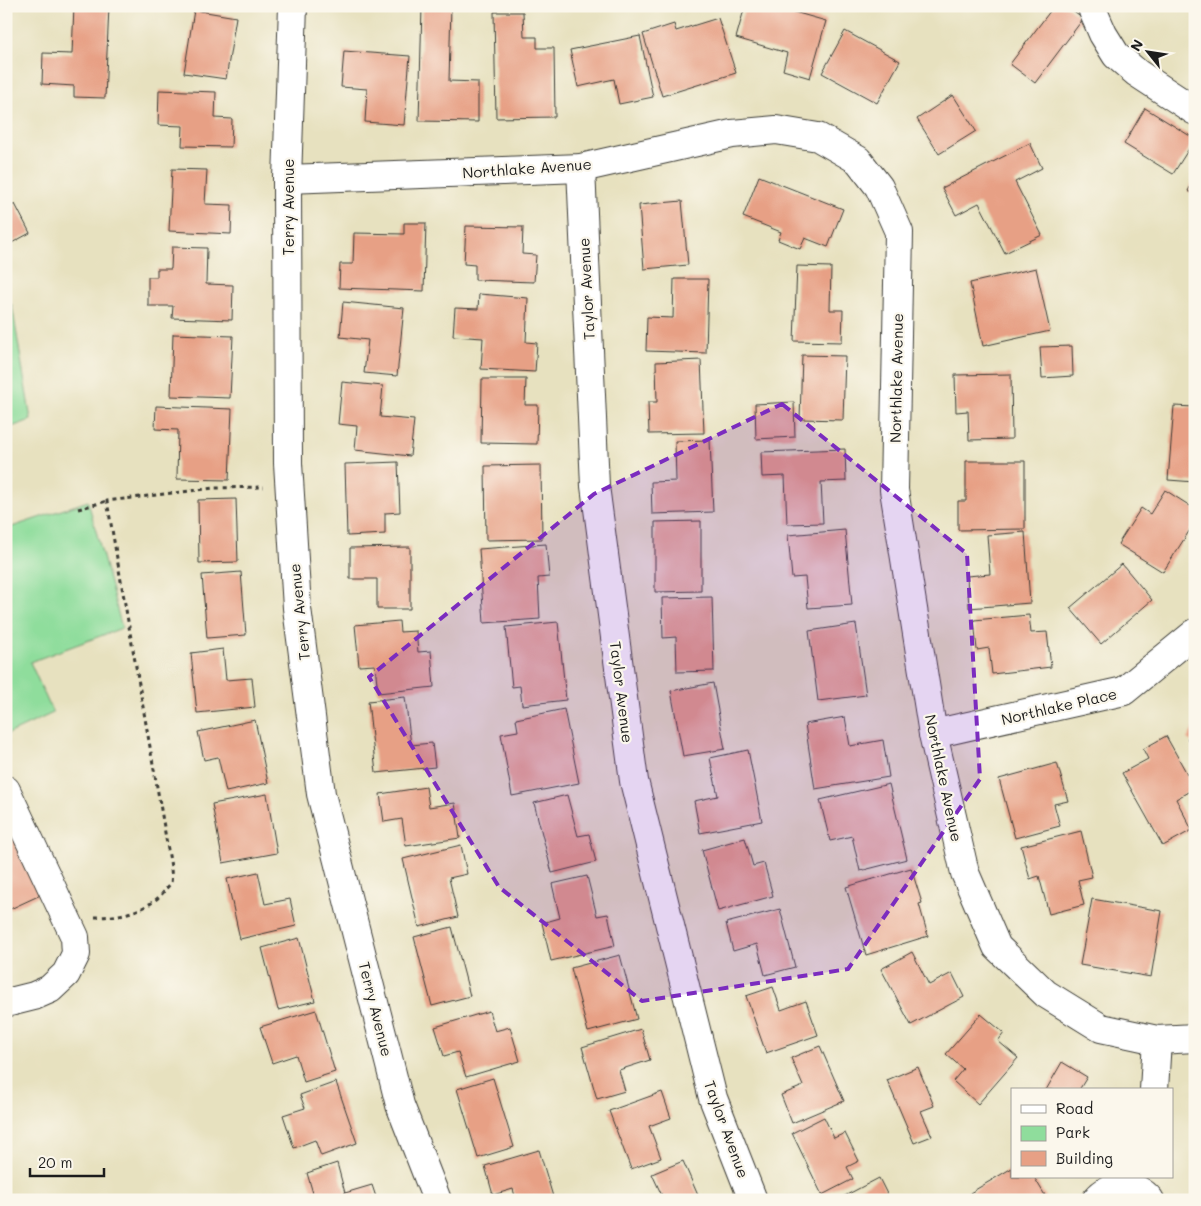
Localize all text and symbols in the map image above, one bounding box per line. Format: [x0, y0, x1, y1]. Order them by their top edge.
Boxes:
north arrow [1124, 28, 1174, 78]
text: N [1125, 36, 1147, 55]
street label: Northlake Avenue [462, 154, 592, 182]
street label: Terry Avenue [278, 158, 298, 256]
street label: Taylor Avenue [573, 237, 599, 341]
street label: Northlake Avenue [885, 313, 907, 443]
street label: Terry Avenue [284, 563, 314, 661]
street label: Taylor Avenue [606, 640, 638, 744]
street label: Northlake Place [999, 683, 1119, 729]
street label: Northlake Avenue [921, 713, 967, 843]
street label: Terry Avenue [355, 959, 397, 1059]
street label: Taylor Avenue [700, 1077, 754, 1181]
legend [1011, 1088, 1174, 1178]
text: Road [1056, 1098, 1093, 1118]
text: Park [1056, 1122, 1090, 1142]
scale bar [30, 1146, 104, 1178]
text: Building [1056, 1148, 1113, 1168]
text: 20 m [38, 1152, 72, 1172]

